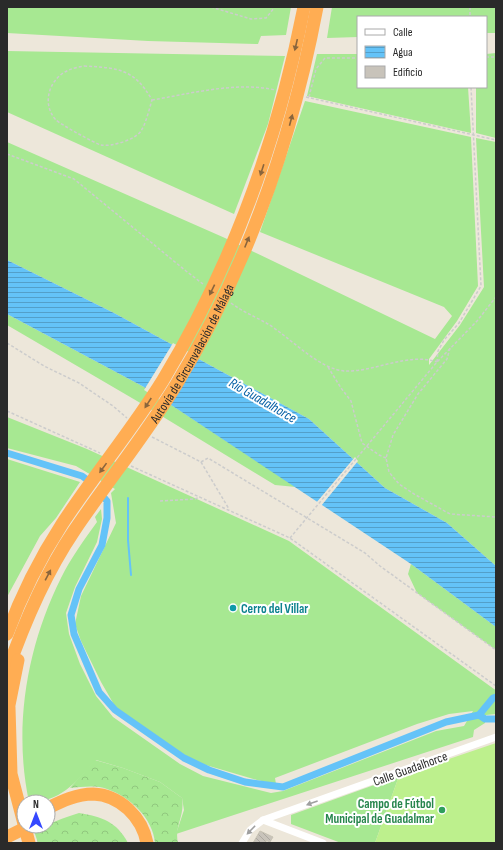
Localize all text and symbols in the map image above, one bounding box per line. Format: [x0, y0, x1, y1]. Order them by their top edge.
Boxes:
legend [357, 16, 487, 88]
text: Calle [393, 25, 413, 40]
one-way arrow [293, 39, 299, 51]
text: Agua [392, 45, 413, 60]
text: Edificio [393, 65, 422, 80]
one-way arrow [288, 113, 294, 125]
one-way arrow [258, 165, 264, 177]
one-way arrow [245, 236, 251, 248]
street label: Autovía de Circunvalación de Málaga [146, 282, 238, 427]
one-way arrow [209, 285, 215, 296]
water label: Río Guadalhorce [226, 374, 300, 427]
one-way arrow [144, 398, 151, 409]
one-way arrow [98, 462, 107, 473]
one-way arrow [45, 569, 51, 581]
place label: Cerro del Villar [241, 601, 308, 617]
marker: Cerro del Villar [228, 603, 238, 613]
street label: Calle Guadalhorce [371, 748, 450, 790]
north arrow [16, 794, 56, 834]
place label: Campo de Fútbol Municipal de Guadalmar [325, 796, 434, 827]
text: N [33, 798, 39, 811]
one-way arrow [306, 800, 318, 806]
marker: Campo de Fútbol Municipal de Guadalmar [437, 805, 447, 815]
one-way arrow [247, 825, 256, 835]

